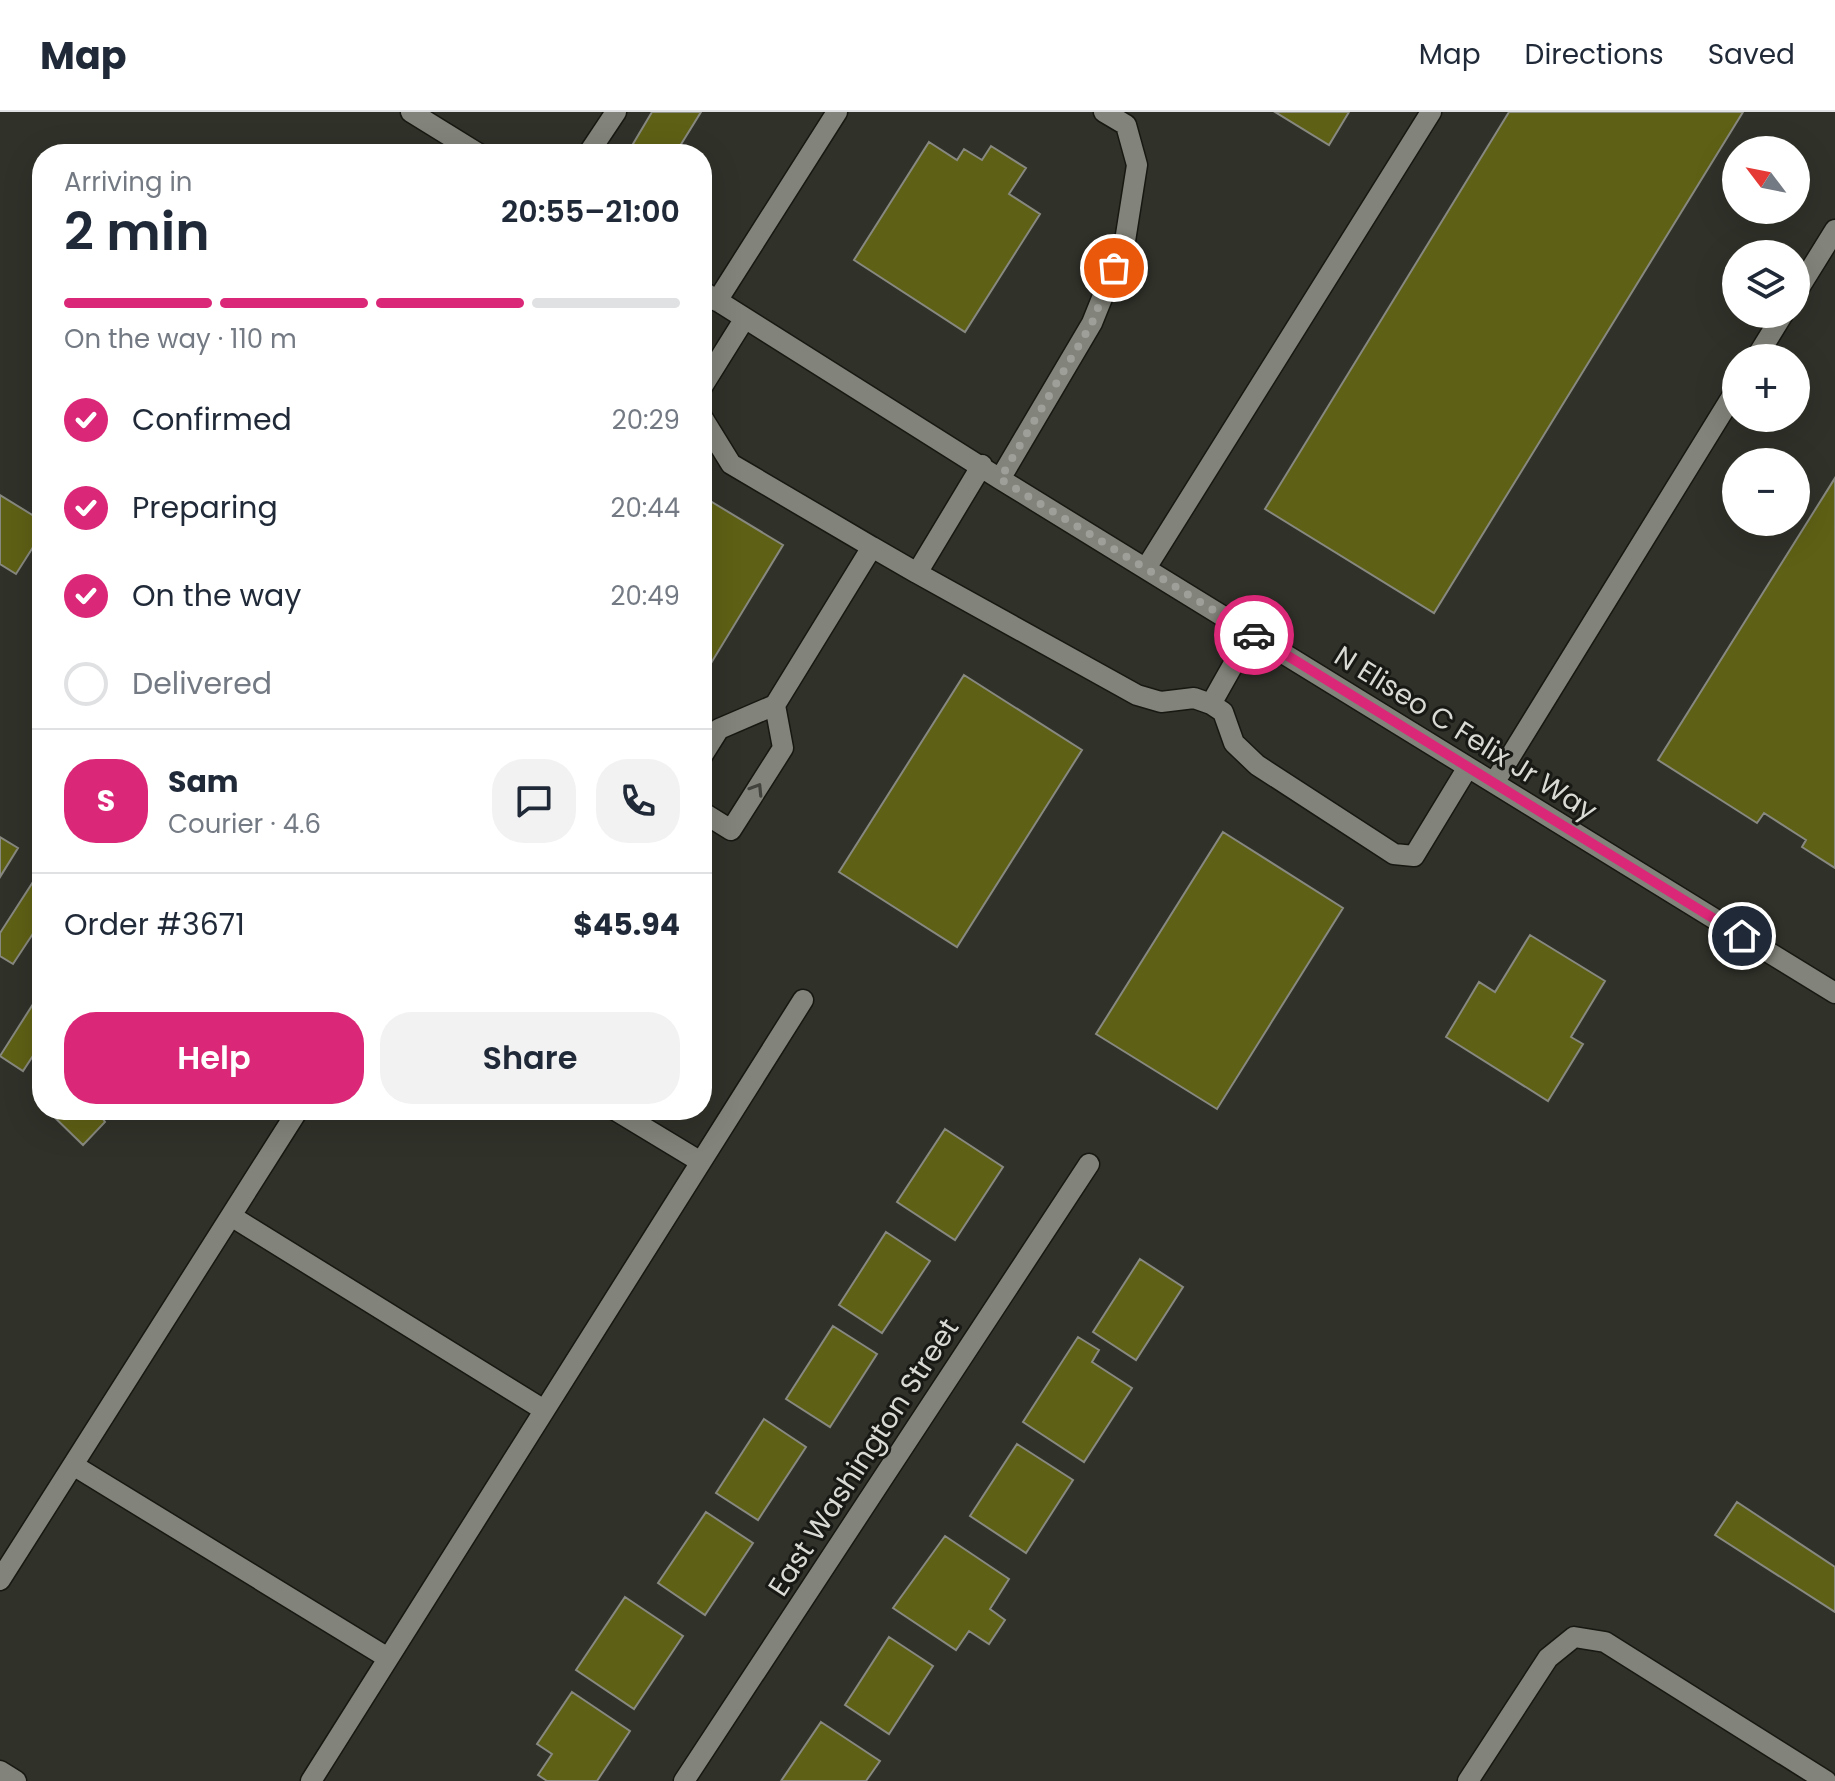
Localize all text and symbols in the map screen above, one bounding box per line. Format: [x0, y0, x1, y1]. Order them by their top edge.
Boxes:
text: Map [40, 29, 127, 82]
text: Map [1419, 35, 1481, 74]
text: Directions [1525, 35, 1664, 74]
text: Saved [1708, 35, 1795, 74]
north arrow [1722, 136, 1810, 224]
map controls [1722, 136, 1810, 536]
text: Arriving in [64, 164, 193, 200]
text: 20:55–21:00 [501, 190, 680, 233]
text: 2 min [64, 195, 210, 268]
pin [1080, 234, 1148, 302]
button: layers [1722, 240, 1810, 328]
icon: bag [1092, 246, 1136, 290]
text: On the way · 110 m [64, 321, 297, 357]
button: + [1722, 344, 1810, 432]
icon: check [64, 398, 108, 442]
text: Confirmed [132, 398, 292, 441]
text: 20:29 [612, 402, 680, 438]
button: − [1722, 448, 1810, 536]
icon: check [64, 486, 108, 530]
text: Preparing [132, 486, 278, 529]
text: 20:44 [610, 490, 680, 526]
icon: check [64, 574, 108, 618]
text: On the way [132, 574, 301, 617]
text: 20:49 [610, 578, 680, 614]
courier [1214, 595, 1294, 675]
icon: car [1232, 613, 1276, 657]
street label: N Eliseo C Felix Jr Way [1327, 637, 1605, 830]
text: Delivered [132, 662, 272, 705]
button: chat [492, 759, 576, 843]
button: phone [596, 759, 680, 843]
text: Sam [168, 760, 239, 803]
text: S [97, 779, 115, 822]
one-way arrow [748, 783, 763, 798]
text: Courier · 4.6 [168, 806, 321, 842]
pin [1708, 902, 1776, 970]
text: Order #3671 [64, 903, 245, 946]
text: $45.94 [573, 903, 680, 946]
icon: home [1720, 914, 1764, 958]
button: Help [64, 1012, 364, 1104]
button: Share [380, 1012, 680, 1104]
street label: East Washington Street [759, 1311, 968, 1604]

